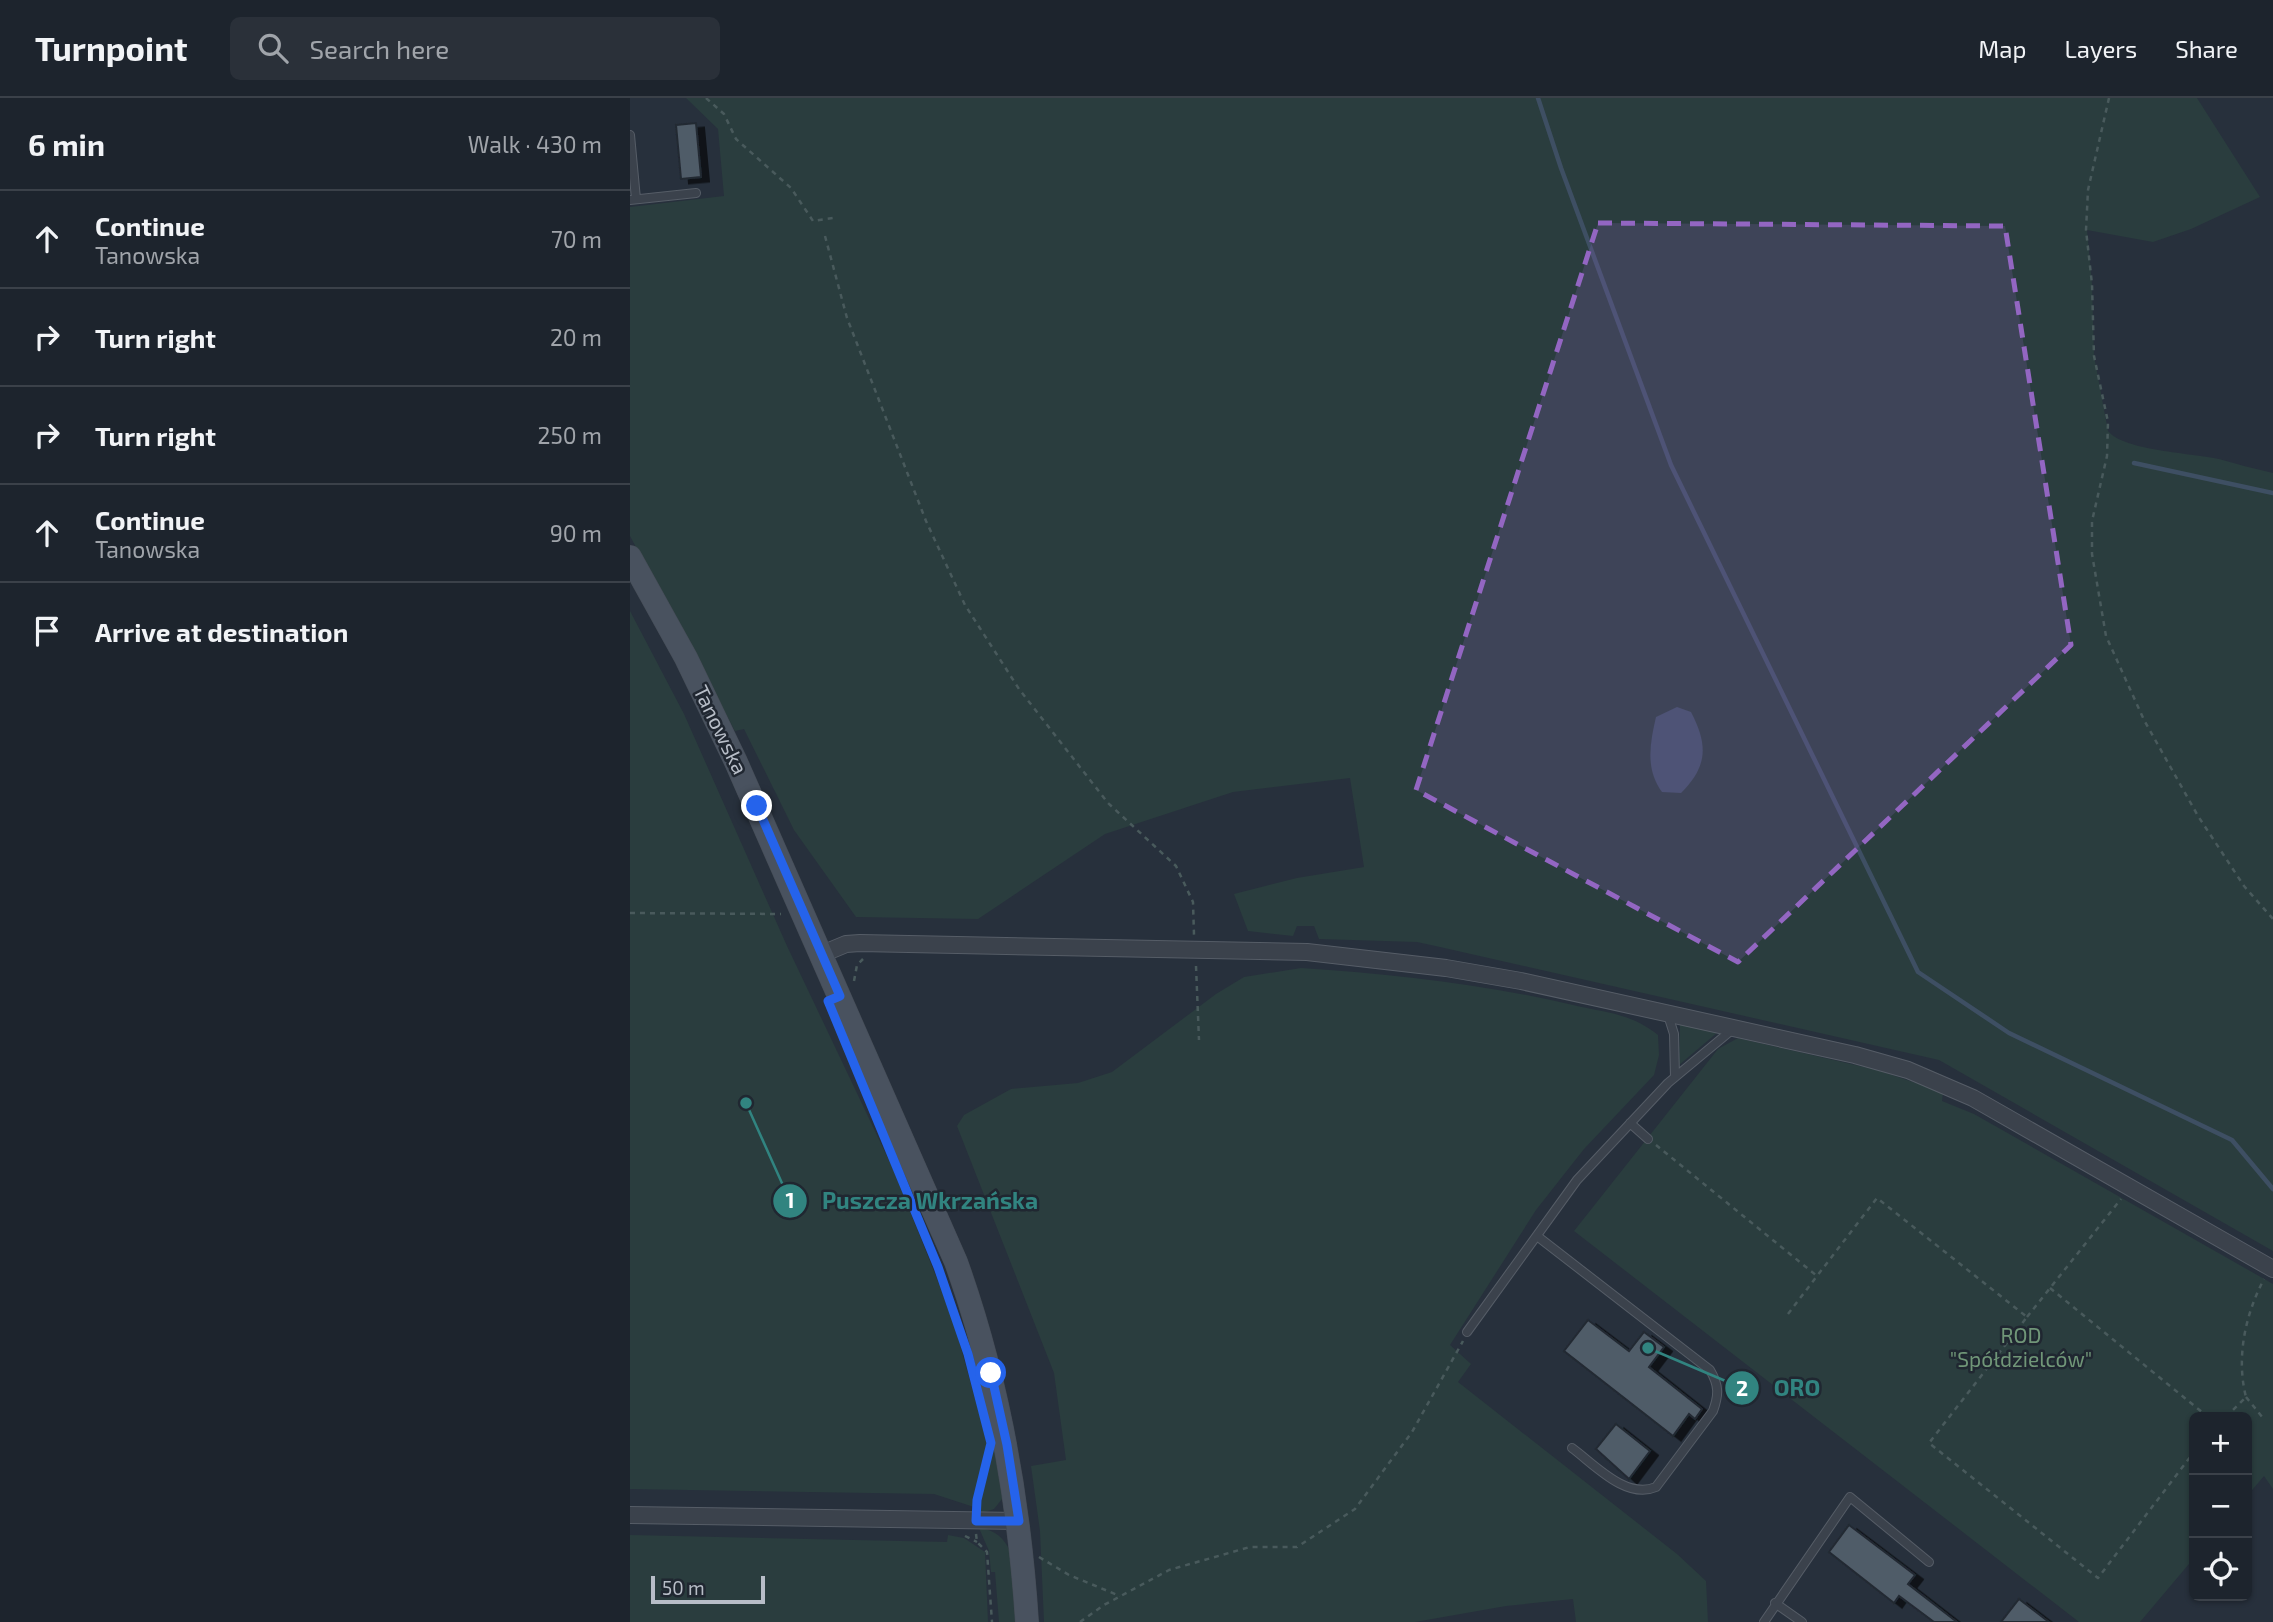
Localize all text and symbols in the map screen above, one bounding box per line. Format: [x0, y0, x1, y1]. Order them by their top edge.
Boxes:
search box [230, 17, 720, 80]
text: Turnpoint [35, 28, 188, 68]
icon: search [254, 29, 292, 67]
text: Search here [310, 33, 449, 64]
text: Map [1978, 34, 2026, 63]
text: Layers [2064, 34, 2137, 63]
text: Share [2175, 34, 2238, 63]
text: 6 min [28, 126, 105, 162]
text: Walk · 430 m [468, 130, 602, 158]
text: Continue [95, 210, 205, 241]
icon: ahead [28, 220, 66, 258]
text: 70 m [551, 225, 602, 253]
text: Tanowska [95, 241, 200, 269]
icon: right [28, 318, 66, 356]
text: Turn right [95, 322, 216, 353]
text: 20 m [550, 323, 602, 351]
icon: right [28, 416, 66, 454]
text: Turn right [95, 420, 216, 451]
text: 250 m [538, 421, 602, 449]
text: Continue [95, 504, 205, 535]
icon: ahead [28, 514, 66, 552]
text: 90 m [550, 519, 602, 547]
text: Tanowska [95, 535, 200, 563]
icon: arrive [28, 612, 66, 650]
text: Arrive at destination [95, 616, 348, 647]
street label: Tanowska [689, 681, 754, 778]
route end [741, 790, 772, 821]
callout: Puszcza Wkrzańska [773, 1179, 1052, 1223]
text: Puszcza Wkrzańska [822, 1186, 1038, 1214]
text: 1 [785, 1187, 795, 1212]
park label: ROD "Spółdzielców" [1950, 1322, 2092, 1371]
route start [975, 1357, 1006, 1388]
callout: ORO [1725, 1366, 1834, 1410]
text: ORO [1774, 1373, 1820, 1401]
text: 2 [1736, 1375, 1748, 1400]
map controls [2189, 1412, 2252, 1601]
button: + [2189, 1412, 2252, 1475]
button: − [2189, 1475, 2252, 1538]
button: locate [2189, 1538, 2252, 1601]
scale bar [651, 1573, 765, 1605]
text: 50 m [662, 1576, 705, 1599]

